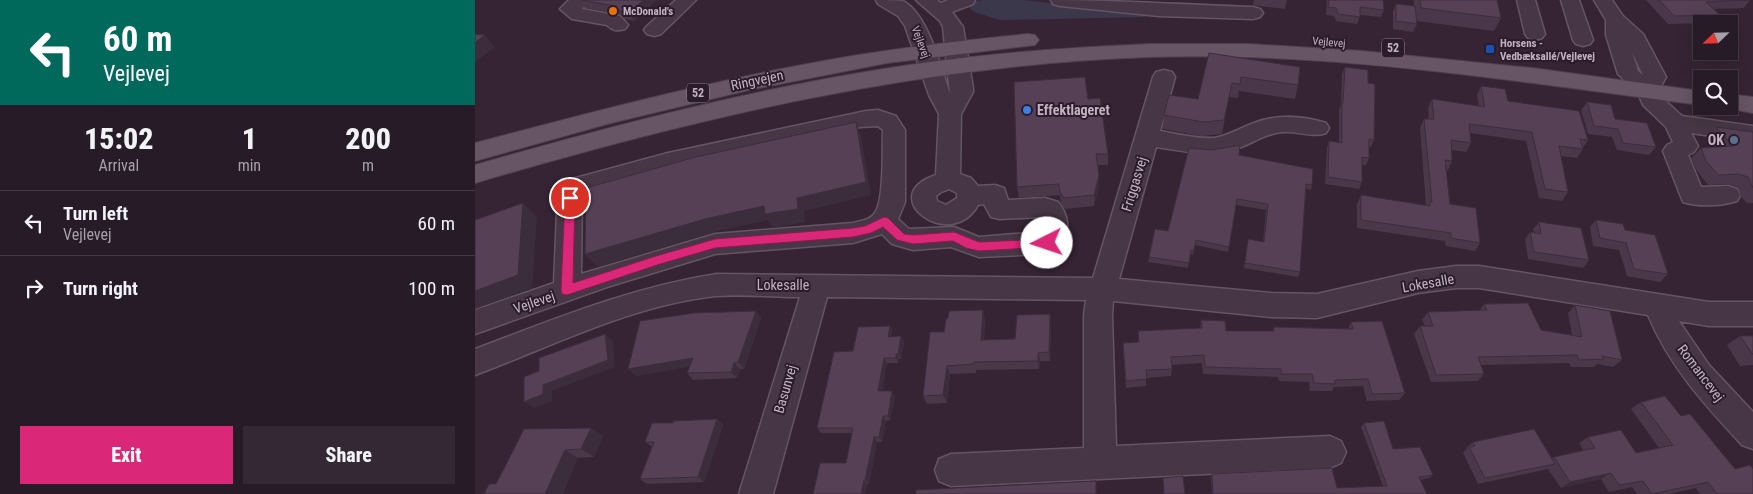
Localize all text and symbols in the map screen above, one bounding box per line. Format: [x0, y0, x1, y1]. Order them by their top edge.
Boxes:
marker: McDonald's [607, 5, 619, 17]
place label: McDonald's [623, 5, 673, 18]
north arrow [1693, 15, 1737, 60]
map controls [1693, 15, 1738, 115]
text: 60 m [103, 19, 172, 60]
icon: left [20, 20, 85, 85]
street label: Vejlevej [909, 24, 932, 60]
street label: Vejlevej [1312, 35, 1346, 50]
place label: Horsens - Vedbæksallé/Vejlevej [1500, 37, 1595, 63]
road number: 52 [1382, 38, 1404, 58]
marker: Horsens - Vedbæksallé/Vejlevej [1484, 43, 1496, 55]
text: Vejlevej [103, 61, 170, 86]
street label: Ringvejen [729, 67, 785, 93]
button: search [1693, 70, 1738, 115]
road number: 52 [687, 84, 709, 102]
place label: Effektlageret [1037, 102, 1110, 118]
marker: Effektlageret [1021, 104, 1033, 116]
text: 15:02 [84, 121, 154, 156]
text: 1 [242, 121, 257, 156]
text: 200 [345, 121, 391, 156]
place label: OK [1708, 132, 1724, 148]
marker: OK [1728, 134, 1740, 146]
street label: Friggasvej [1118, 155, 1150, 213]
text: Arrival [98, 156, 139, 175]
text: min [238, 156, 261, 175]
text: m [362, 156, 374, 175]
pin [549, 177, 591, 219]
icon: arrive [556, 184, 584, 212]
text: Turn left [63, 202, 128, 225]
icon: left [20, 209, 48, 237]
text: 60 m [418, 212, 455, 235]
position arrow [1020, 216, 1072, 268]
text: Vejlevej [63, 225, 112, 244]
street label: Lokesalle [1401, 270, 1456, 295]
icon: right [20, 274, 48, 302]
text: Turn right [63, 277, 138, 300]
text: 100 m [408, 277, 455, 300]
street label: Lokesalle [757, 277, 810, 293]
street label: Vejlevej [511, 288, 557, 316]
street label: Romancevej [1674, 341, 1728, 405]
street label: Basunvej [770, 363, 800, 415]
button: Exit [20, 426, 233, 484]
button: Share [243, 426, 455, 484]

